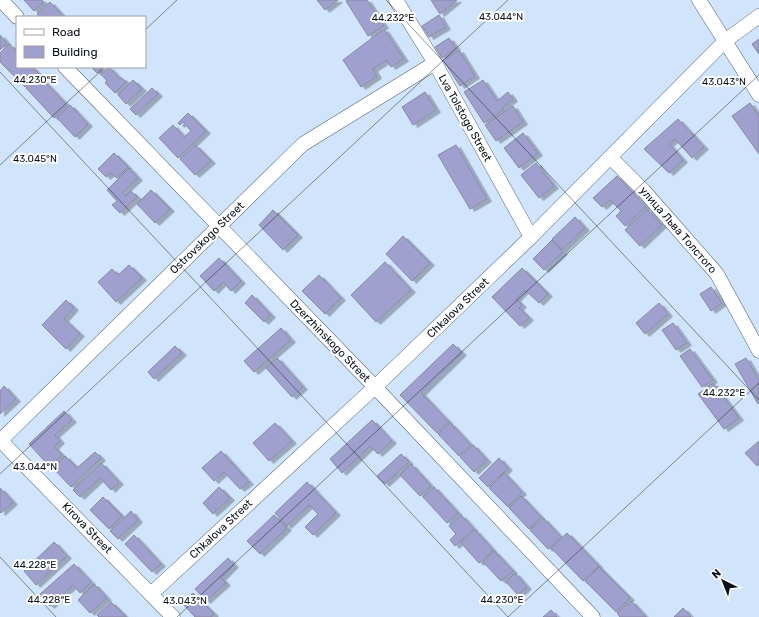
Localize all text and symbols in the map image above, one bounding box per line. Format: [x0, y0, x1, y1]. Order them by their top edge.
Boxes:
text: 43.044°N [479, 11, 523, 23]
text: 44.232°E [372, 12, 414, 24]
legend [16, 16, 146, 68]
text: Road [52, 25, 80, 39]
text: Building [52, 45, 98, 59]
street label: Lva Tolstogo Street [436, 72, 495, 164]
text: 44.230°E [14, 74, 56, 86]
text: 43.043°N [702, 76, 746, 88]
text: 43.045°N [13, 153, 57, 165]
street label: улица Льва Толстого [637, 184, 719, 276]
street label: Ostrovskogo Street [167, 199, 247, 277]
street label: Chkalova Street [424, 275, 492, 341]
street label: Dzerzhinskogo Street [287, 297, 373, 386]
text: 44.232°E [703, 387, 745, 399]
text: 43.044°N [13, 461, 57, 473]
street label: Chkalova Street [187, 496, 256, 561]
street label: Kirova Street [59, 500, 115, 557]
text: 44.228°E [14, 559, 56, 571]
north arrow [703, 561, 743, 601]
text: N [709, 567, 724, 582]
text: 44.228°E [28, 594, 70, 606]
text: 44.230°E [481, 594, 523, 606]
text: 43.043°N [163, 595, 207, 607]

